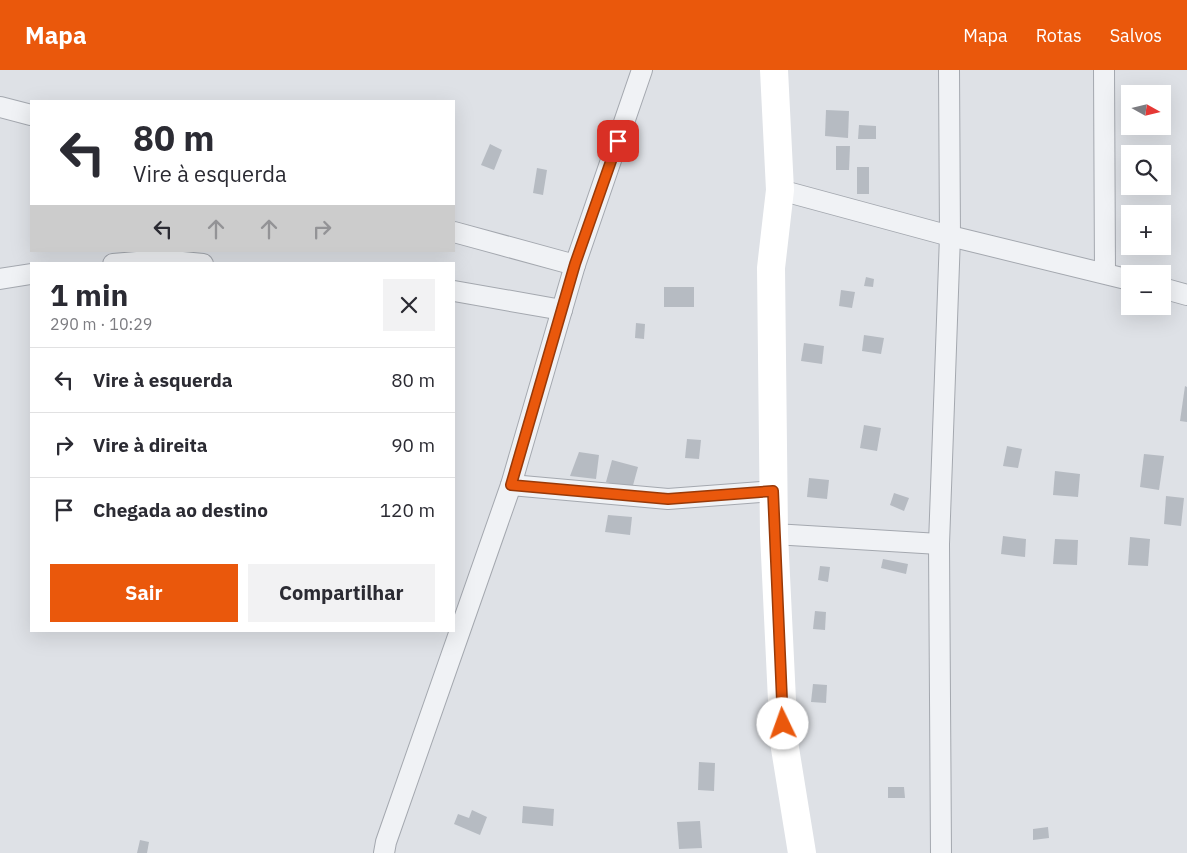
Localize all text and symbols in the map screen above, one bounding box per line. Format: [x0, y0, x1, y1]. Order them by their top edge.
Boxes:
text: Mapa [25, 19, 87, 51]
text: Mapa [963, 24, 1008, 47]
text: Rotas [1036, 24, 1082, 47]
text: Salvos [1110, 24, 1162, 47]
north arrow [1121, 85, 1171, 135]
map controls [1121, 85, 1171, 315]
text: 80 m [133, 115, 215, 161]
icon: left [50, 120, 115, 185]
pin [597, 120, 639, 162]
icon: arrive [604, 127, 632, 155]
button: search [1121, 145, 1171, 195]
text: Vire à esquerda [133, 159, 287, 188]
button: + [1121, 205, 1171, 255]
icon: left [149, 215, 177, 243]
icon: ahead [202, 215, 230, 243]
icon: ahead [255, 215, 283, 243]
icon: right [308, 215, 336, 243]
button: − [1121, 265, 1171, 315]
text: 1 min [50, 275, 128, 314]
button: close [383, 279, 435, 331]
text: 290 m · 10:29 [50, 314, 152, 334]
icon: left [50, 366, 78, 394]
text: Vire à esquerda [93, 368, 233, 392]
text: 80 m [391, 368, 435, 392]
icon: right [50, 431, 78, 459]
text: Vire à direita [93, 433, 208, 457]
text: 90 m [391, 433, 435, 457]
icon: arrive [50, 496, 78, 524]
text: Chegada ao destino [93, 498, 268, 522]
text: 120 m [380, 498, 435, 522]
button: Sair [50, 564, 238, 622]
button: Compartilhar [248, 564, 435, 622]
position arrow [756, 697, 808, 749]

